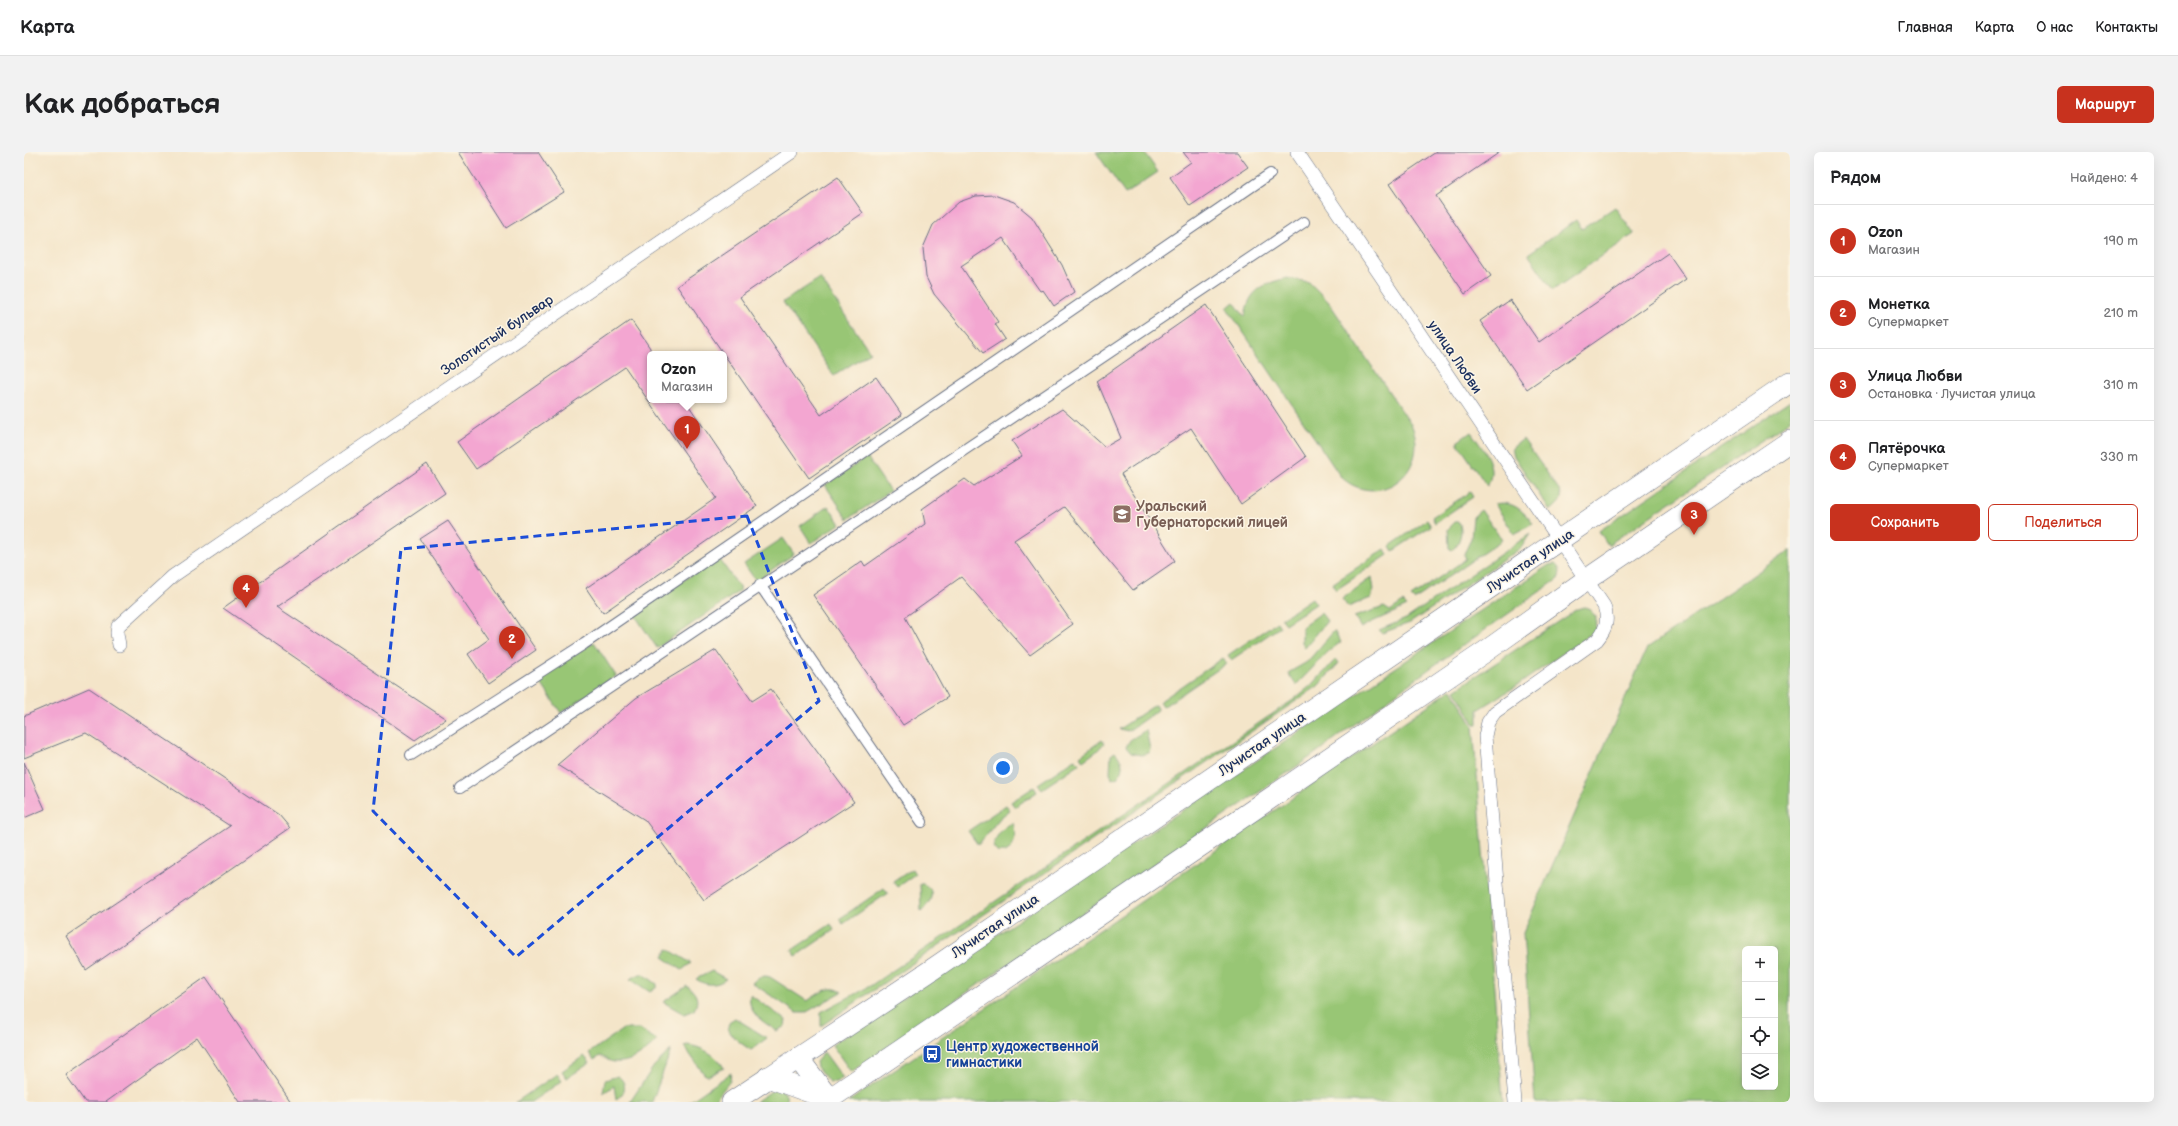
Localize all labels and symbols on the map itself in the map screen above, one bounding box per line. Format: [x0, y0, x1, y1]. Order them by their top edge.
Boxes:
street label: Золотистый бульвар [437, 291, 557, 379]
street label: улица Любви [1424, 317, 1486, 397]
pin: 1 [674, 416, 700, 449]
place label: Уральский Губернаторский лицей [1136, 498, 1288, 531]
pin: 3 [1681, 502, 1707, 535]
school or university icon: Уральский Губернаторский лицей [1111, 503, 1133, 525]
street label: Лучистая улица [1482, 525, 1578, 597]
pin: 4 [233, 575, 259, 608]
pin: 2 [499, 626, 525, 659]
street label: Лучистая улица [1214, 708, 1310, 780]
your location [993, 758, 1013, 778]
street label: Лучистая улица [947, 890, 1043, 962]
place label: Центр художественной гимнастики [946, 1038, 1099, 1071]
bus stop icon: Центр художественной гимнастики [921, 1043, 943, 1065]

